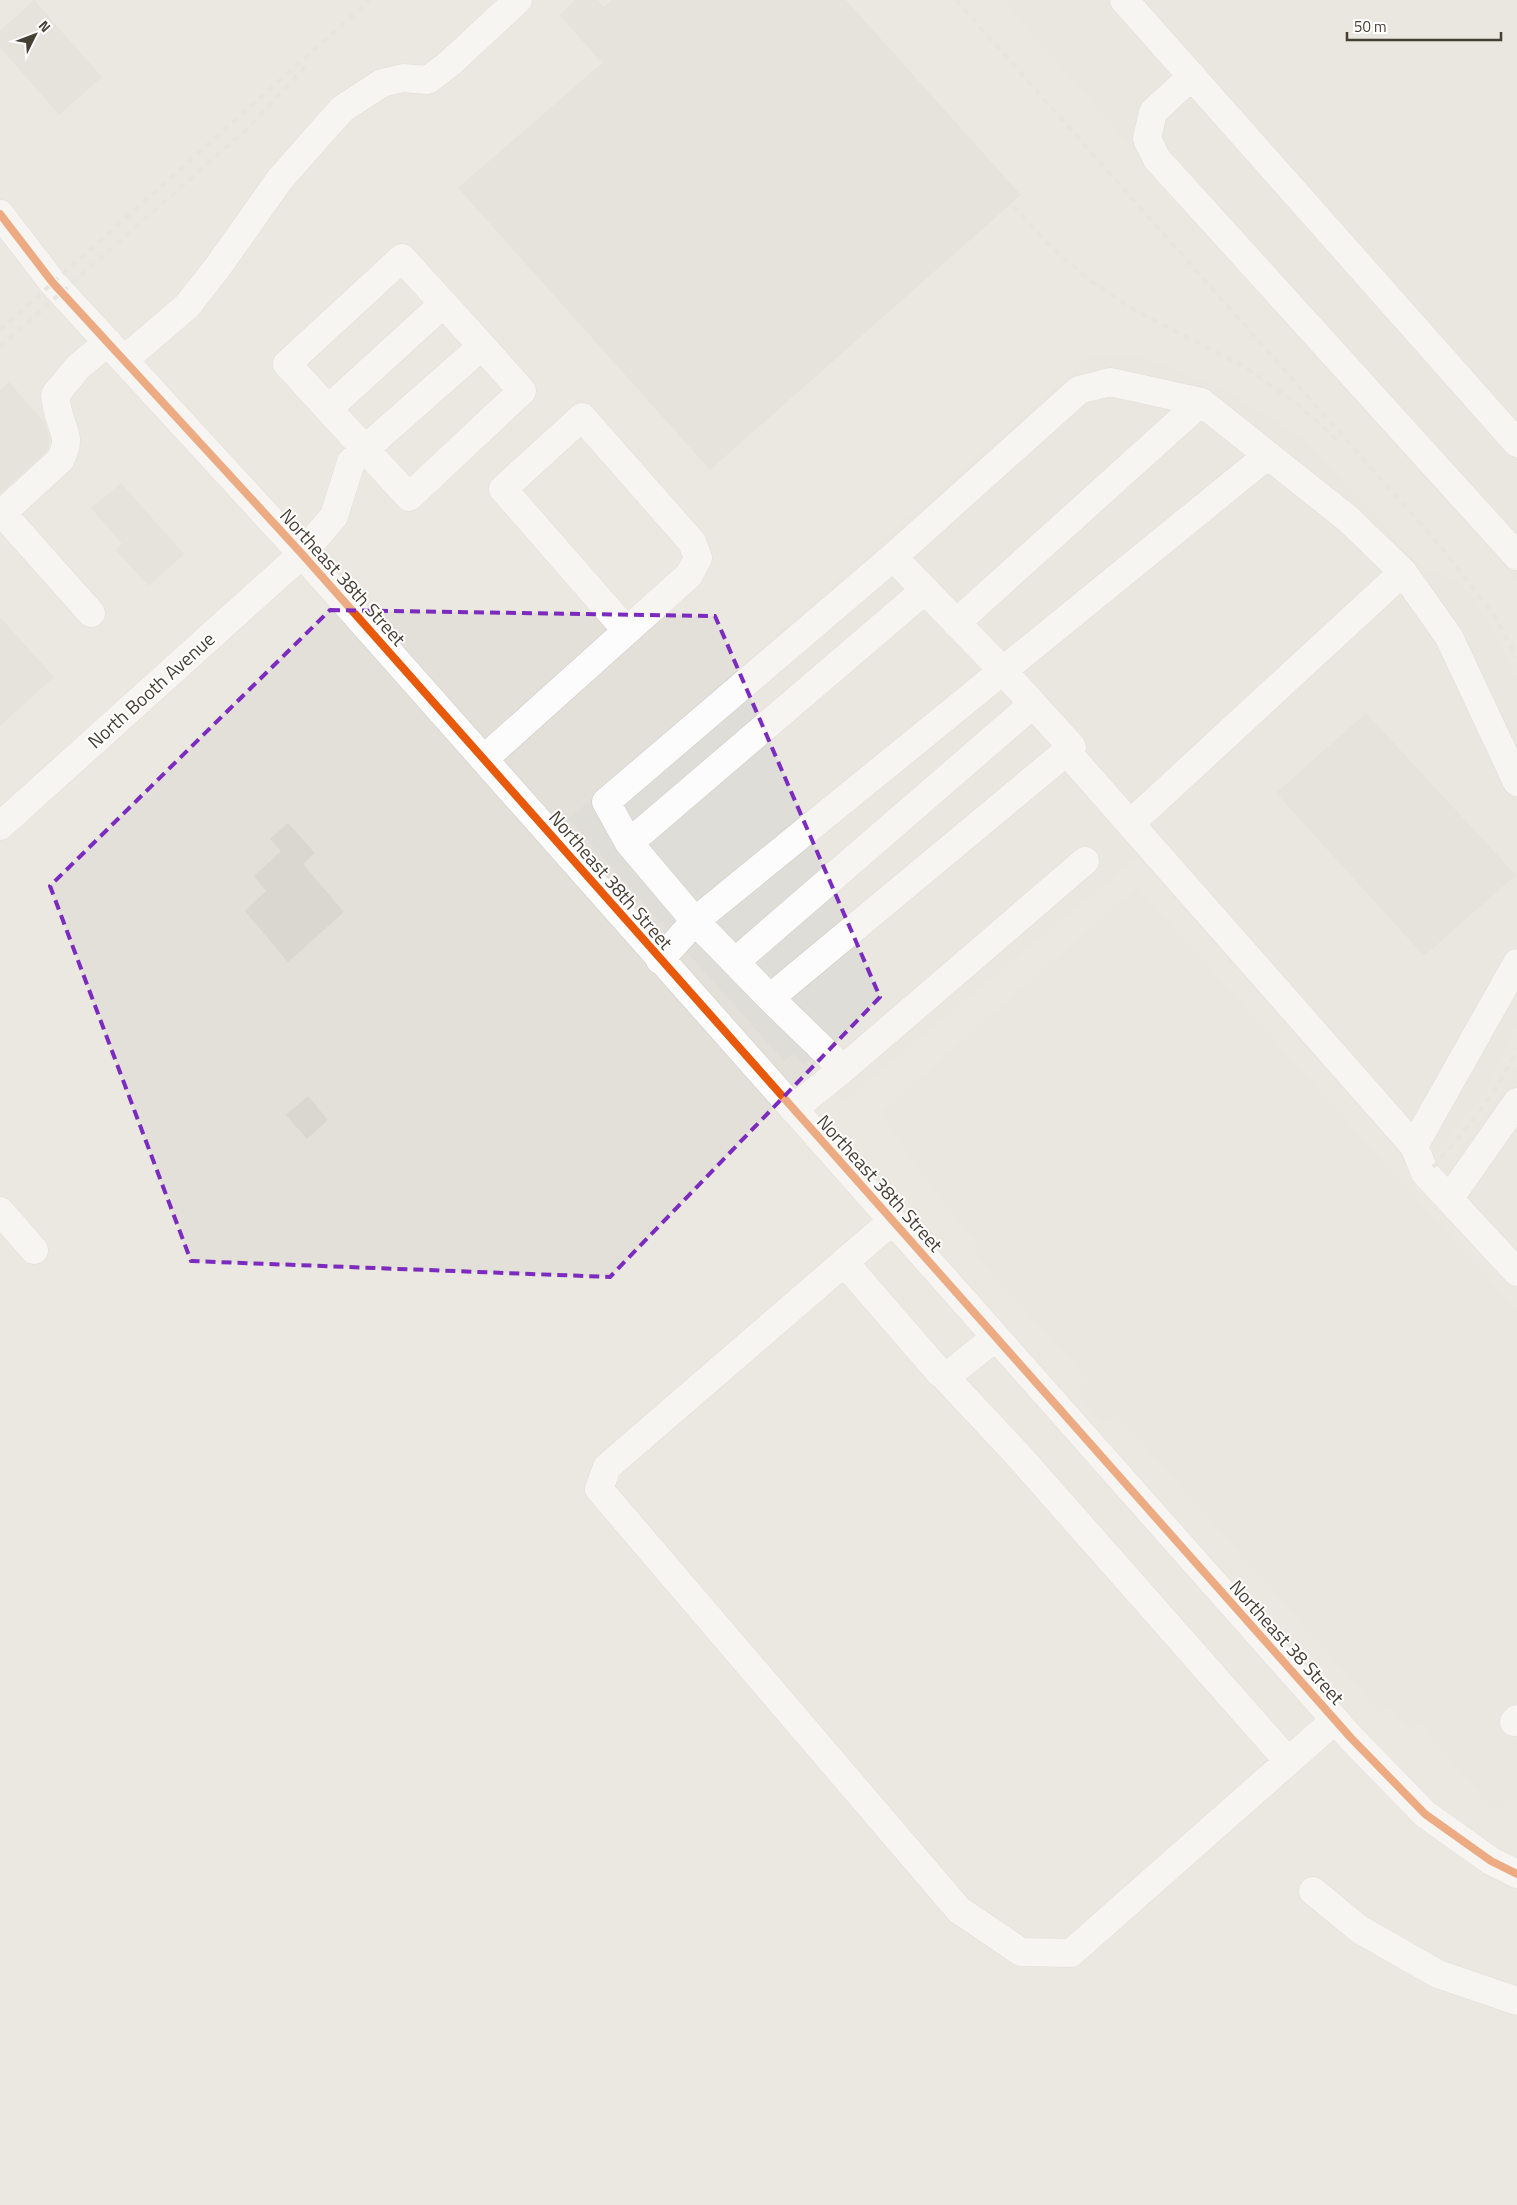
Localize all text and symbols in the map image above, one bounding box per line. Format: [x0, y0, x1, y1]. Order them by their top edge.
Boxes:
north arrow [10, 10, 60, 60]
scale bar [1347, 10, 1501, 42]
text: N [34, 15, 56, 37]
text: 50 m [1354, 15, 1387, 38]
street label: Northeast 38th Street [274, 501, 413, 652]
street label: North Booth Avenue [81, 624, 221, 755]
street label: Northeast 38th Street [543, 804, 680, 956]
street label: Northeast 38th Street [811, 1107, 950, 1258]
street label: Northeast 38 Street [1223, 1573, 1352, 1711]

